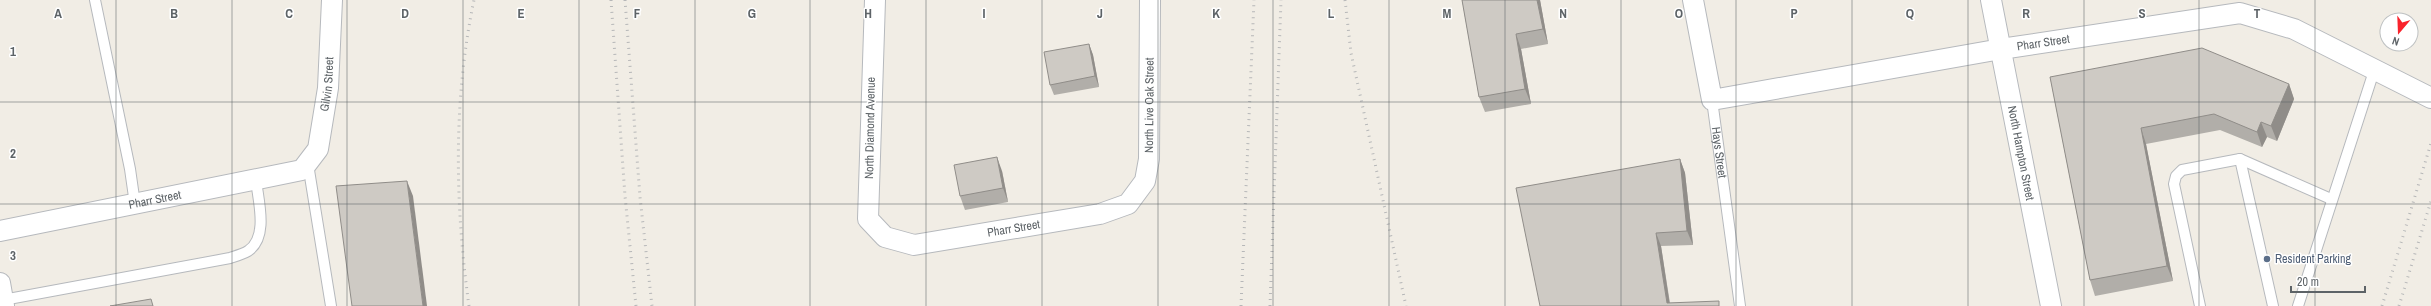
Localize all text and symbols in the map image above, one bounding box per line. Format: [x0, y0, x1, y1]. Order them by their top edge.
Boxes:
text: A [54, 5, 62, 22]
text: B [170, 5, 178, 22]
text: C [285, 5, 293, 22]
text: D [401, 5, 409, 22]
text: E [517, 5, 525, 22]
text: F [634, 5, 641, 22]
text: G [748, 5, 756, 22]
text: H [864, 5, 872, 22]
text: I [983, 5, 986, 22]
text: J [1097, 5, 1103, 22]
text: K [1212, 5, 1220, 22]
text: L [1328, 5, 1335, 22]
text: M [1443, 5, 1452, 22]
text: N [1559, 5, 1567, 22]
text: O [1675, 5, 1683, 22]
text: P [1790, 5, 1798, 22]
text: Q [1906, 5, 1914, 22]
text: R [2022, 5, 2030, 22]
text: S [2138, 5, 2146, 22]
text: T [2254, 5, 2261, 22]
north arrow [2379, 12, 2419, 52]
street label: Pharr Street [2016, 31, 2071, 55]
text: N [2390, 34, 2401, 49]
text: 1 [10, 43, 16, 60]
street label: Gilvin Street [316, 56, 337, 113]
street label: North Live Oak Street [1141, 57, 1158, 153]
street label: North Diamond Avenue [861, 77, 879, 179]
street label: North Hampton Street [2004, 104, 2038, 202]
street label: Hays Street [1708, 126, 1731, 179]
text: 2 [10, 145, 16, 162]
street label: Pharr Street [127, 187, 183, 213]
street label: Pharr Street [986, 216, 1041, 241]
text: 3 [10, 247, 16, 264]
place label: Resident Parking [2275, 251, 2352, 267]
marker: Resident Parking [2262, 254, 2272, 264]
scale bar [2291, 268, 2365, 294]
text: 20 m [2297, 274, 2319, 290]

